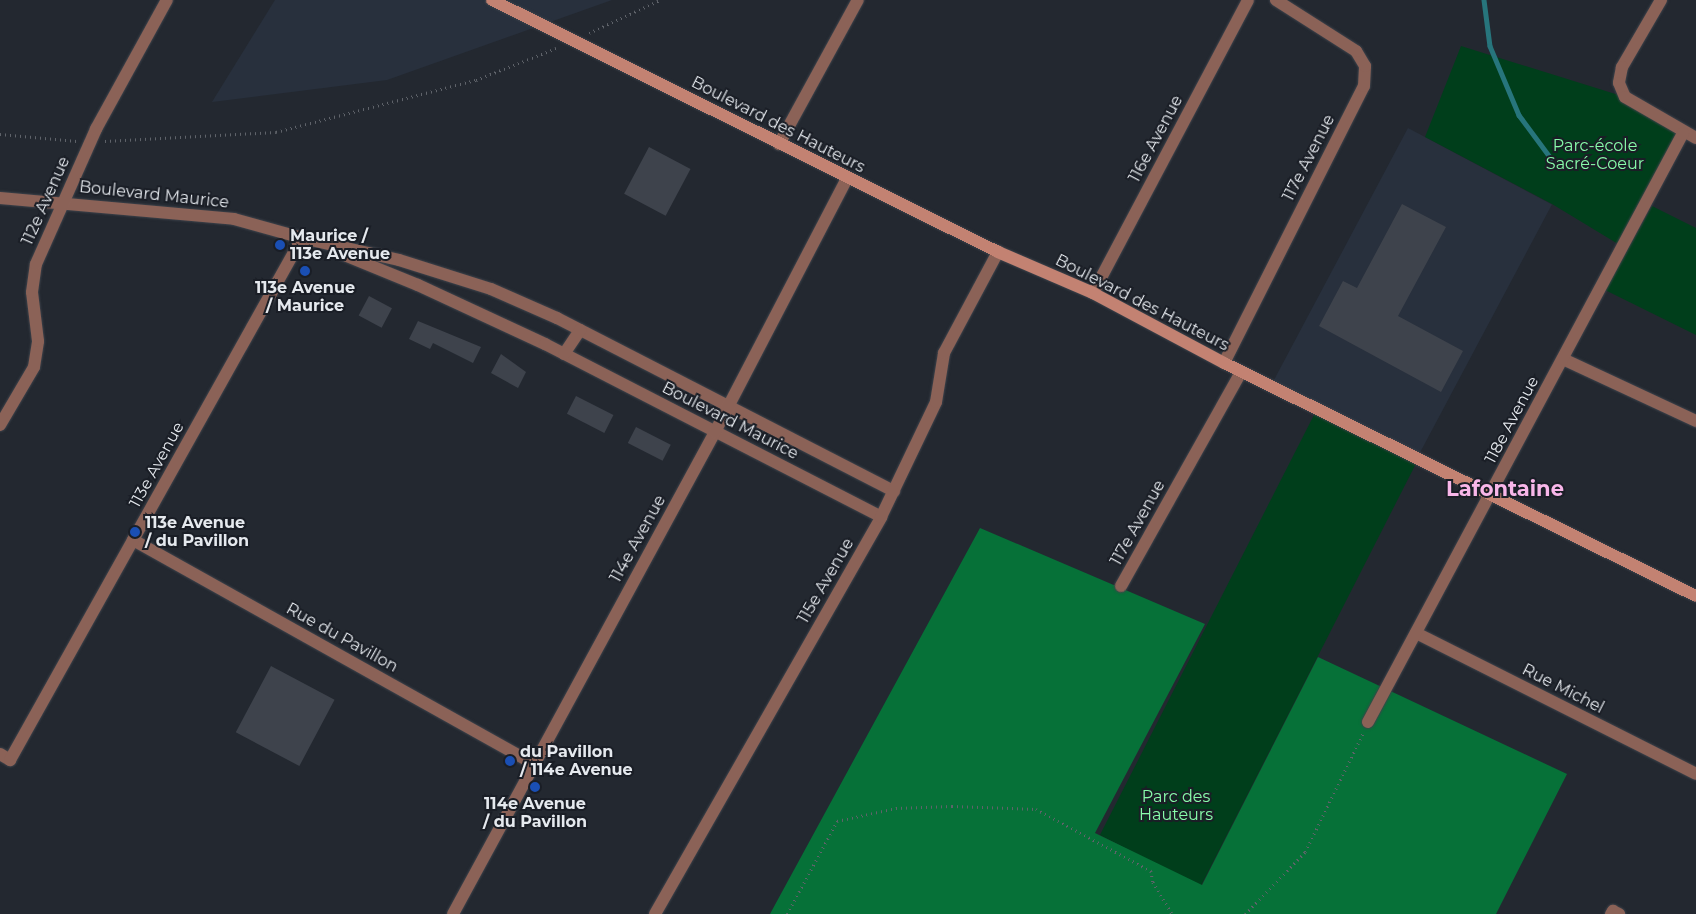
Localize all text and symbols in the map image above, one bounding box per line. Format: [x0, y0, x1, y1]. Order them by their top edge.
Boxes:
street label: Boulevard des Hauteurs [688, 73, 868, 177]
street label: 116e Avenue [1125, 92, 1187, 186]
street label: 117e Avenue [1279, 112, 1339, 204]
park label: Parc-école Sacré-Coeur [1546, 136, 1644, 174]
street label: 112e Avenue [18, 154, 74, 248]
street label: Boulevard Maurice [78, 178, 230, 212]
place label: Maurice / 113e Avenue [290, 226, 390, 264]
marker: Maurice / 113e Avenue [274, 239, 286, 251]
street label: Boulevard des Hauteurs [1052, 251, 1232, 355]
marker: 113e Avenue / Maurice [299, 265, 311, 277]
place label: 113e Avenue / Maurice [255, 278, 355, 316]
street label: 118e Avenue [1481, 373, 1543, 467]
street label: Boulevard Maurice [659, 378, 801, 464]
street label: 113e Avenue [126, 419, 188, 511]
district label: Lafontaine [1446, 476, 1564, 502]
street label: 117e Avenue [1107, 477, 1169, 569]
street label: 114e Avenue [606, 492, 670, 586]
place label: 113e Avenue / du Pavillon [145, 513, 249, 551]
marker: 113e Avenue / du Pavillon [129, 526, 141, 538]
street label: 115e Avenue [794, 535, 858, 627]
street label: Rue du Pavillon [283, 599, 401, 677]
street label: Rue Michel [1519, 660, 1607, 718]
place label: du Pavillon / 114e Avenue [520, 742, 633, 780]
marker: du Pavillon / 114e Avenue [504, 755, 516, 767]
marker: 114e Avenue / du Pavillon [529, 781, 541, 793]
park label: Parc des Hauteurs [1139, 787, 1213, 825]
place label: 114e Avenue / du Pavillon [483, 794, 587, 832]

